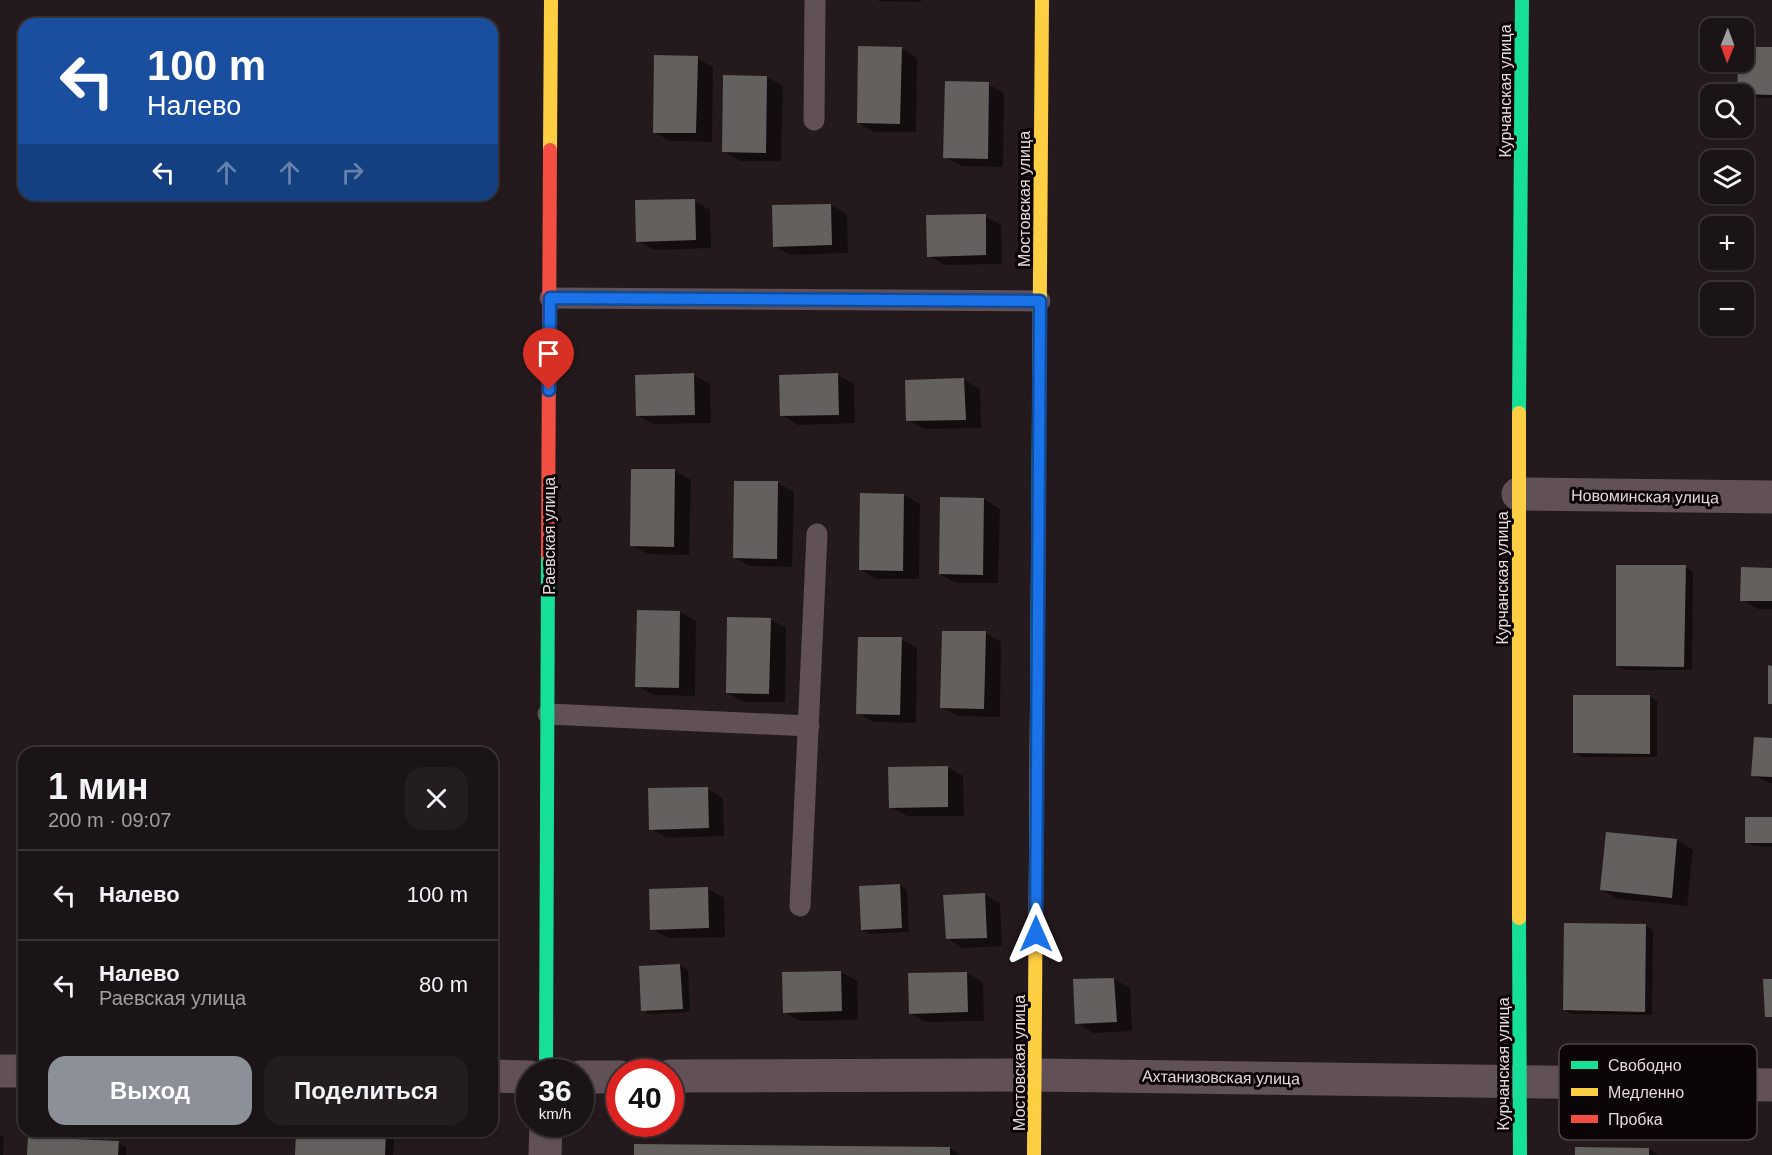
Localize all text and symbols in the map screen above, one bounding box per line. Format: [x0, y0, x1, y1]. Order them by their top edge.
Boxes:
north arrow [1700, 18, 1754, 72]
map controls [1700, 18, 1754, 336]
street label: Курчанская улица [1497, 24, 1514, 158]
icon: left [48, 42, 126, 120]
text: 100 m [147, 42, 266, 89]
button: search [1700, 84, 1754, 138]
text: Налево [147, 91, 241, 121]
street label: Мостовская улица [1016, 131, 1033, 267]
button: layers [1700, 150, 1754, 204]
icon: left [147, 156, 180, 189]
icon: ahead [210, 156, 243, 189]
icon: ahead [273, 156, 306, 189]
icon: right [336, 156, 369, 189]
button: + [1700, 216, 1754, 270]
button: − [1700, 282, 1754, 336]
pin [523, 328, 574, 390]
icon: arrive [532, 337, 565, 370]
street label: Раевская улица [541, 477, 558, 595]
street label: Новоминская улица [1571, 487, 1719, 506]
street label: Курчанская улица [1494, 511, 1511, 645]
text: 1 мин [48, 766, 149, 807]
button: close [405, 767, 468, 830]
text: 200 m · 09:07 [48, 809, 171, 831]
icon: left [48, 879, 81, 912]
text: Налево [99, 882, 180, 907]
text: 100 m [407, 882, 468, 907]
position arrow [1004, 902, 1068, 966]
text: Налево [99, 961, 180, 986]
icon: left [48, 969, 81, 1002]
text: 80 m [419, 972, 468, 997]
text: Раевская улица [99, 987, 246, 1009]
street label: Мостовская улица [1011, 995, 1028, 1131]
street label: Курчанская улица [1495, 997, 1512, 1131]
legend [1559, 1044, 1757, 1140]
button: Выход [48, 1056, 252, 1125]
button: Поделиться [264, 1056, 468, 1125]
text: Свободно [1608, 1057, 1682, 1074]
speed limit sign: 40 [606, 1059, 684, 1137]
street label: Ахтанизовская улица [1142, 1068, 1300, 1087]
text: 36 [538, 1074, 572, 1107]
text: Медленно [1608, 1084, 1684, 1101]
text: km/h [539, 1105, 571, 1122]
text: Пробка [1608, 1111, 1663, 1128]

